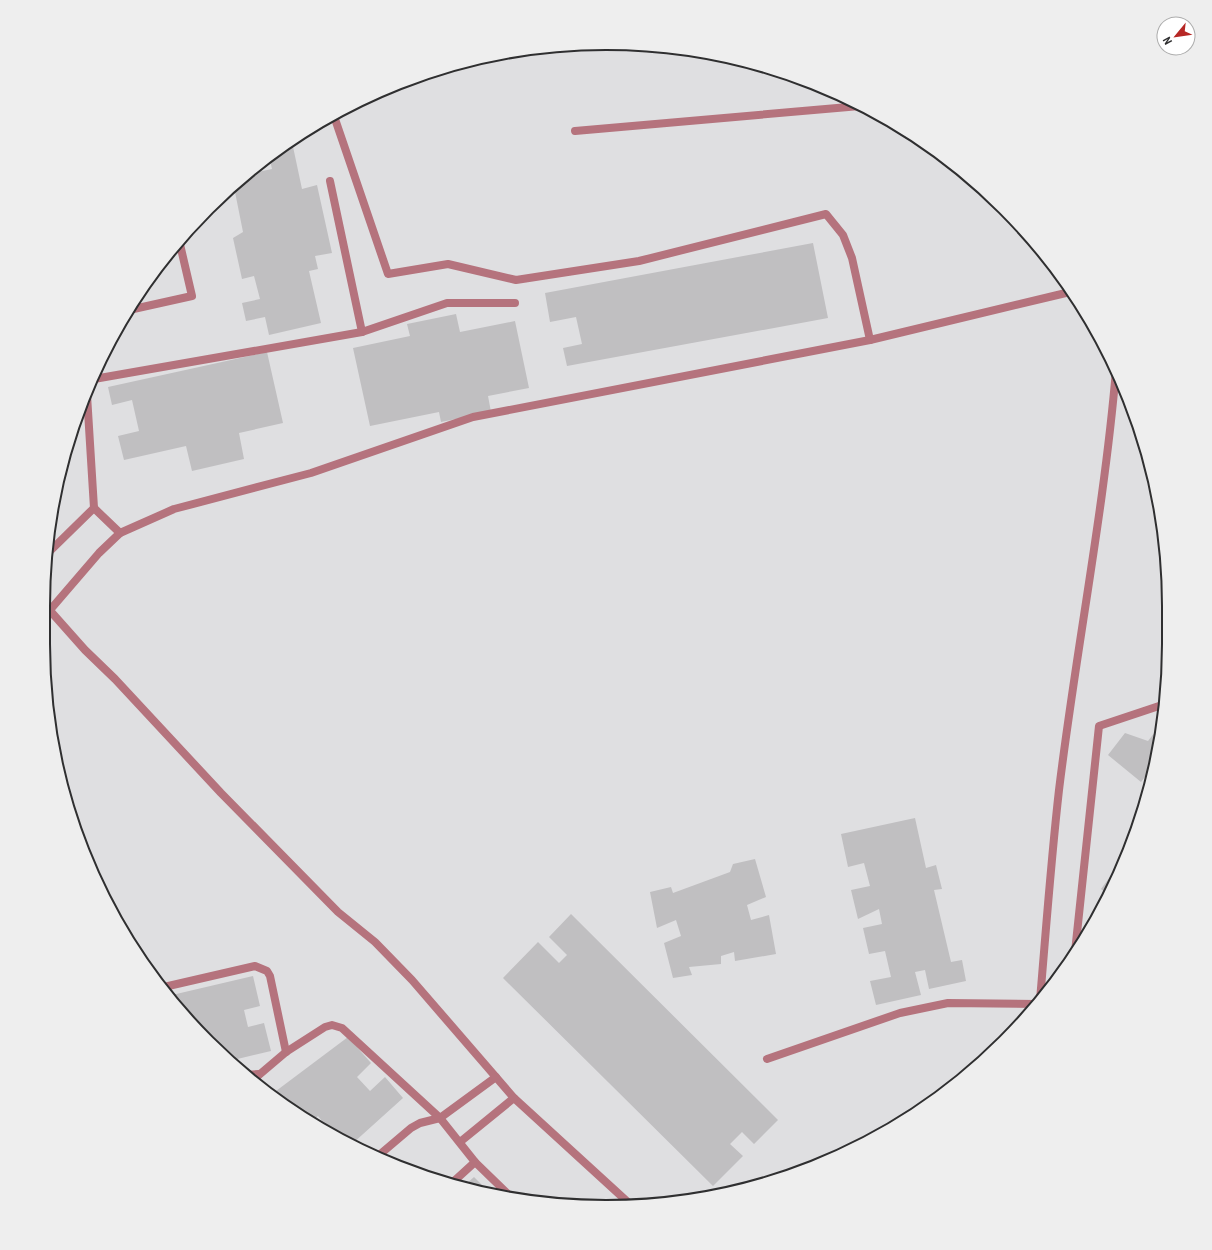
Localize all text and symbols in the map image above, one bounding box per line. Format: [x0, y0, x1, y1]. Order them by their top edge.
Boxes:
north arrow [1156, 16, 1196, 56]
text: N [1160, 34, 1175, 47]

